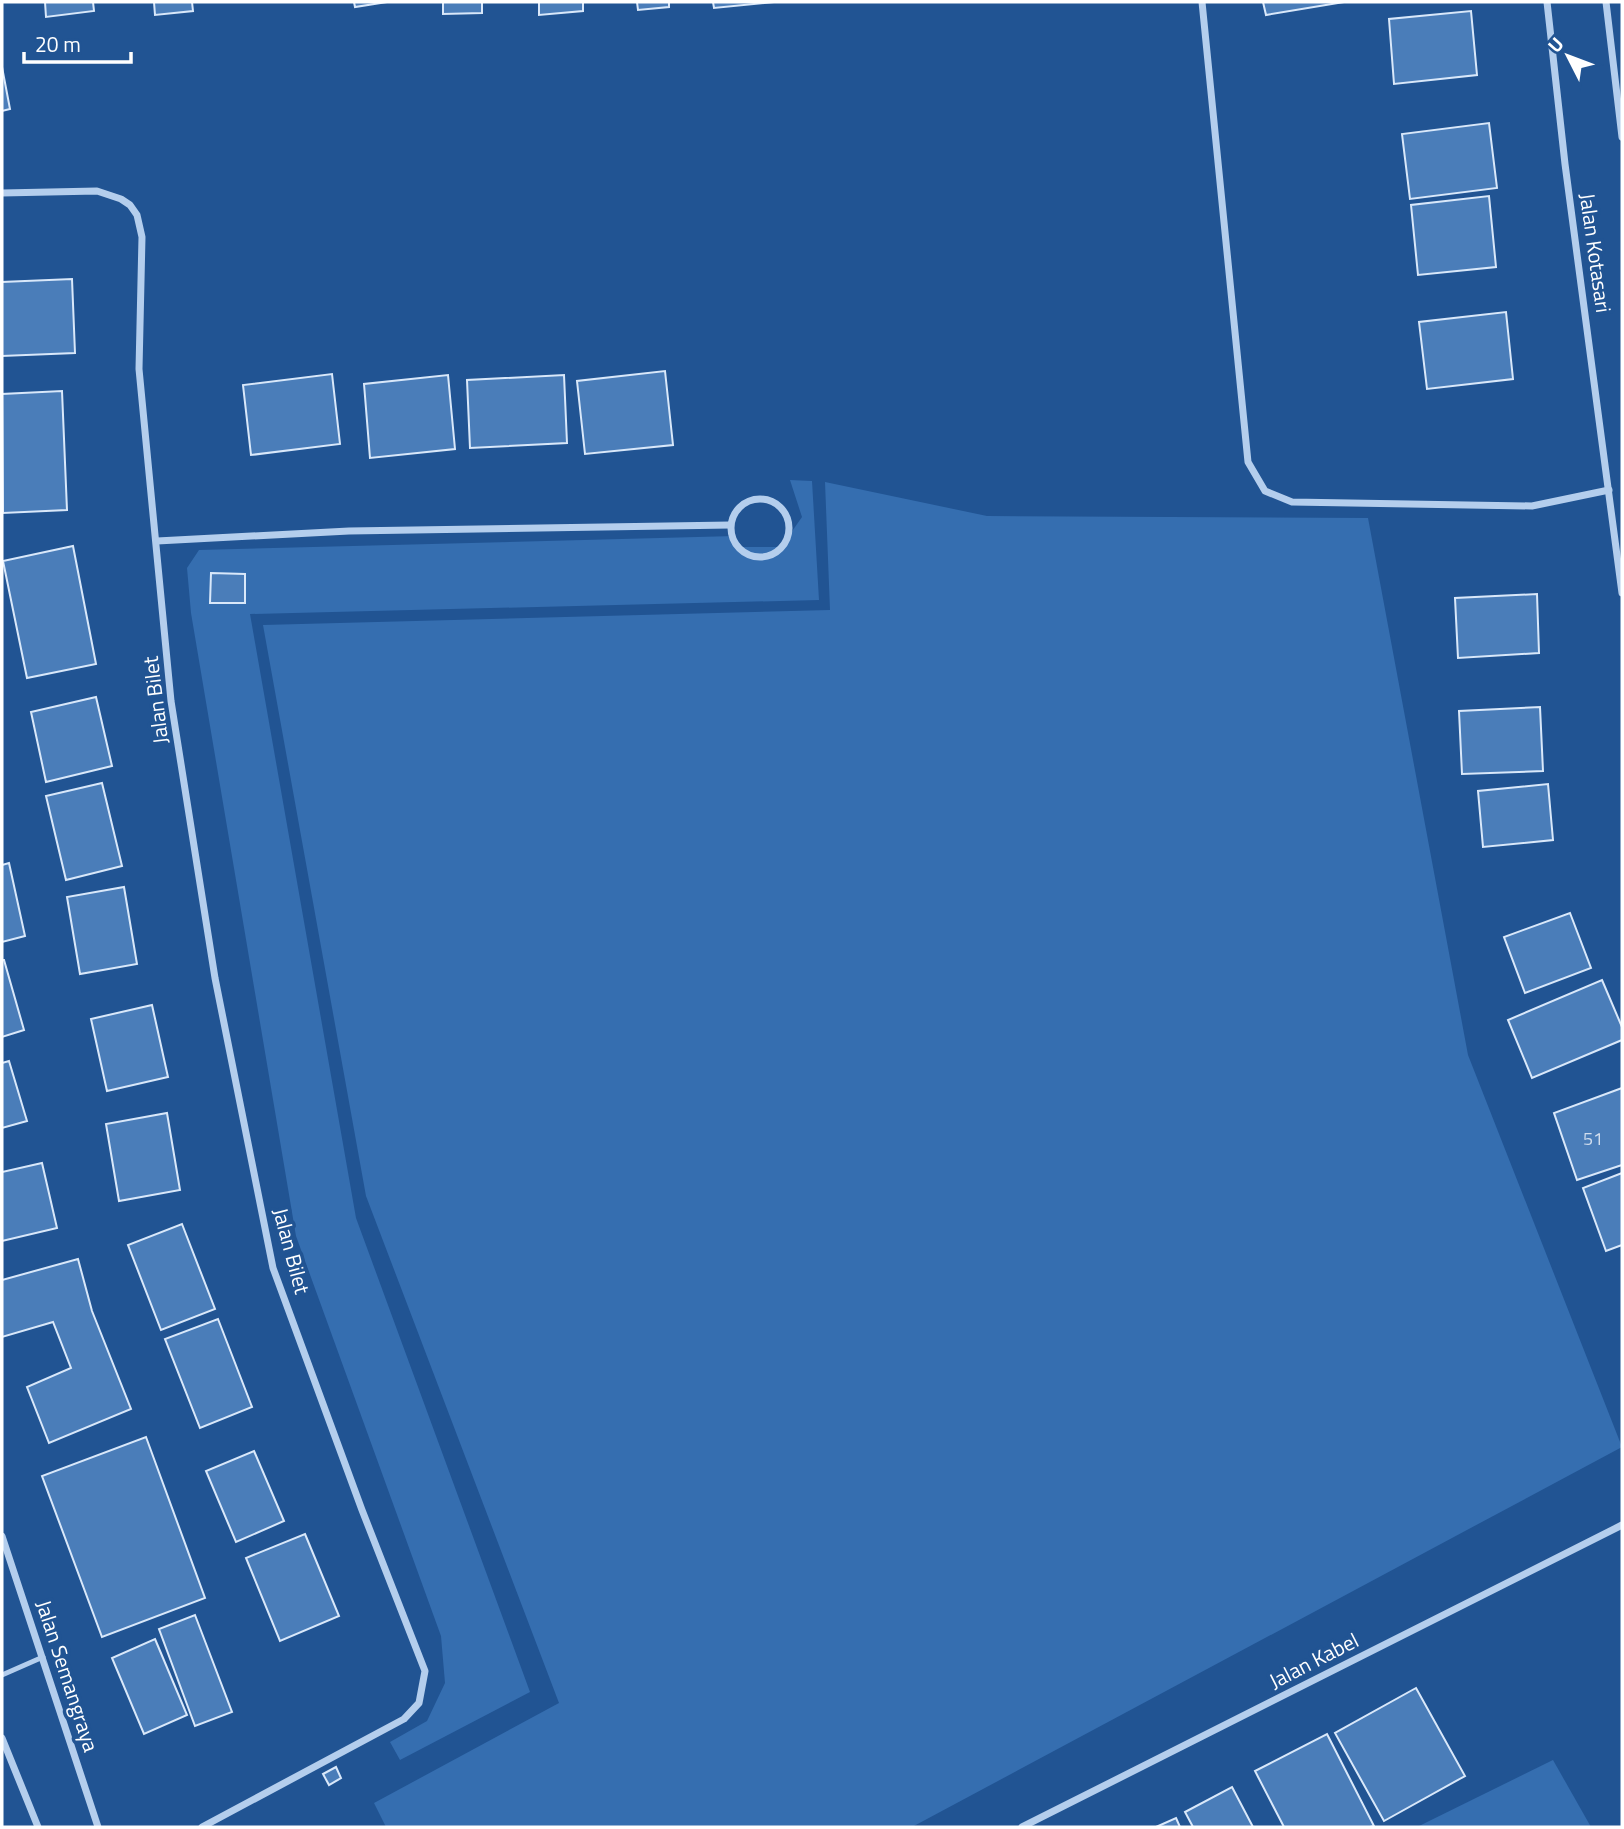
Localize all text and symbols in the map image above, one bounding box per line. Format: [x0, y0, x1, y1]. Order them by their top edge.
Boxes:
scale bar [24, 21, 131, 65]
north arrow [1533, 21, 1603, 91]
text: 20 m [35, 28, 81, 60]
text: U [1540, 30, 1570, 59]
street label: Jalan Kotasari [1572, 191, 1620, 315]
street label: Jalan Bilet [134, 654, 176, 746]
house number: 51 [1583, 1125, 1603, 1152]
street label: Jalan Bilet [265, 1204, 319, 1298]
street label: Jalan Semangraya [28, 1596, 108, 1756]
street label: Jalan Kabel [1263, 1624, 1364, 1696]

